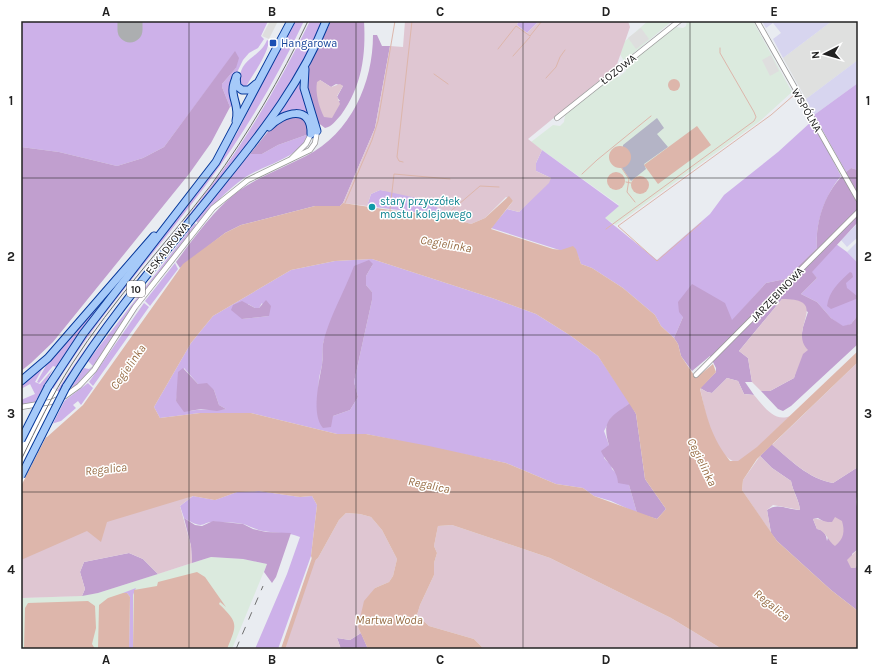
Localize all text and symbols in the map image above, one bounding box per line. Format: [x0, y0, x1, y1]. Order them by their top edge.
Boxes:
text: A [102, 4, 110, 19]
text: B [268, 4, 276, 19]
text: C [436, 4, 444, 19]
text: D [602, 4, 611, 19]
text: E [770, 4, 778, 19]
north arrow [805, 34, 845, 74]
place label: Hangarowa [281, 37, 337, 50]
marker: Hangarowa [268, 38, 278, 48]
text: N [809, 50, 822, 60]
street label: ŁOZOWA [598, 51, 639, 87]
street label: WSPÓLNA [789, 85, 826, 135]
text: 1 [9, 93, 13, 108]
text: 1 [866, 93, 870, 108]
place label: stary przyczółek mostu kolejowego [380, 195, 472, 221]
marker: stary przyczółek mostu kolejowego [367, 202, 377, 212]
street label: ESKADROWA [143, 219, 192, 277]
water label: Cegielinka [419, 233, 473, 255]
text: 2 [7, 249, 15, 264]
text: 2 [864, 249, 872, 264]
street label: JARZĘBINOWA [748, 264, 807, 324]
road number: 10 [127, 281, 145, 297]
water label: Cegielinka [107, 342, 149, 392]
text: 3 [7, 406, 15, 421]
text: 3 [864, 406, 872, 421]
water label: Cegielinka [684, 436, 720, 488]
water label: Regalica [84, 460, 128, 478]
water label: Regalica [407, 474, 451, 496]
text: 4 [7, 562, 15, 577]
text: 4 [864, 562, 872, 577]
water label: Regalica [751, 586, 793, 624]
water label: Martwa Woda [355, 613, 423, 627]
text: A [102, 652, 110, 667]
text: B [268, 652, 276, 667]
text: C [436, 652, 444, 667]
text: D [602, 652, 611, 667]
text: E [770, 652, 778, 667]

